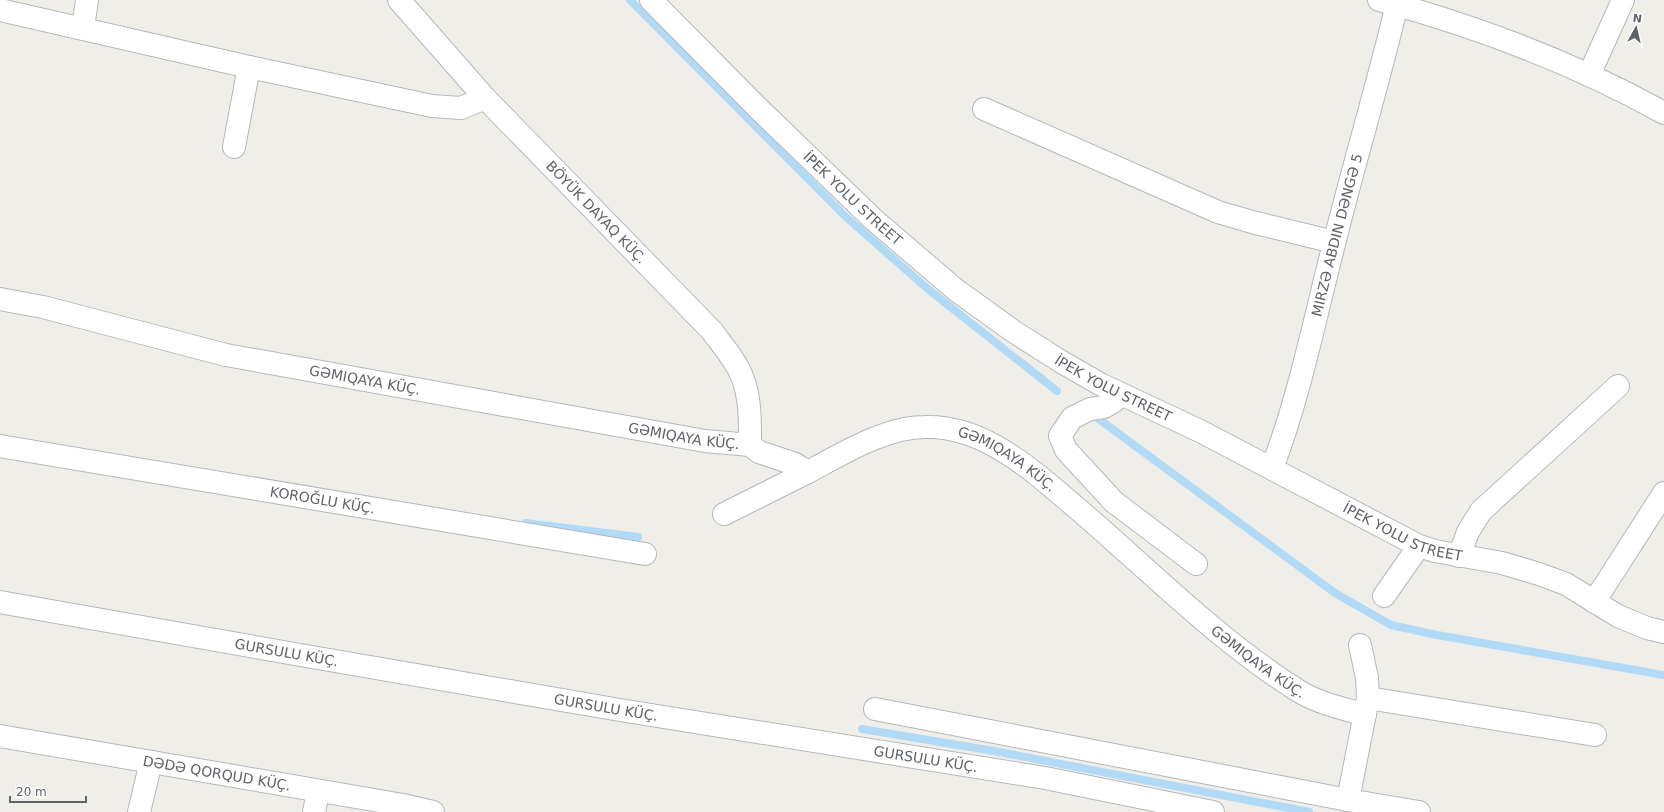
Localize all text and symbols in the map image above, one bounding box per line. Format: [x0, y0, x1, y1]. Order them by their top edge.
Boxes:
north arrow [1616, 8, 1656, 48]
text: N [1632, 12, 1643, 26]
street label: İPEK YOLU STREET [800, 148, 906, 249]
street label: MIRZƏ ABDIN DƏNGƏ 5 [1308, 152, 1365, 318]
street label: BÖYÜK DAYAQ KÜÇ. [543, 158, 650, 267]
street label: İPEK YOLU STREET [1052, 351, 1175, 425]
street label: GƏMIQAYA KÜÇ. [308, 362, 422, 398]
street label: GƏMIQAYA KÜÇ. [627, 419, 740, 452]
street label: GƏMIQAYA KÜÇ. [956, 423, 1059, 495]
street label: KOROĞLU KÜÇ. [269, 483, 376, 517]
street label: İPEK YOLU STREET [1340, 499, 1464, 564]
street label: GƏMIQAYA KÜÇ. [1208, 622, 1308, 701]
street label: GURSULU KÜÇ. [233, 636, 340, 669]
street label: GURSULU KÜÇ. [553, 691, 659, 724]
street label: GURSULU KÜÇ. [873, 743, 979, 775]
street label: DƏDƏ QORQUD KÜÇ. [142, 753, 292, 794]
scale bar [10, 778, 86, 804]
text: 20 m [16, 785, 47, 799]

